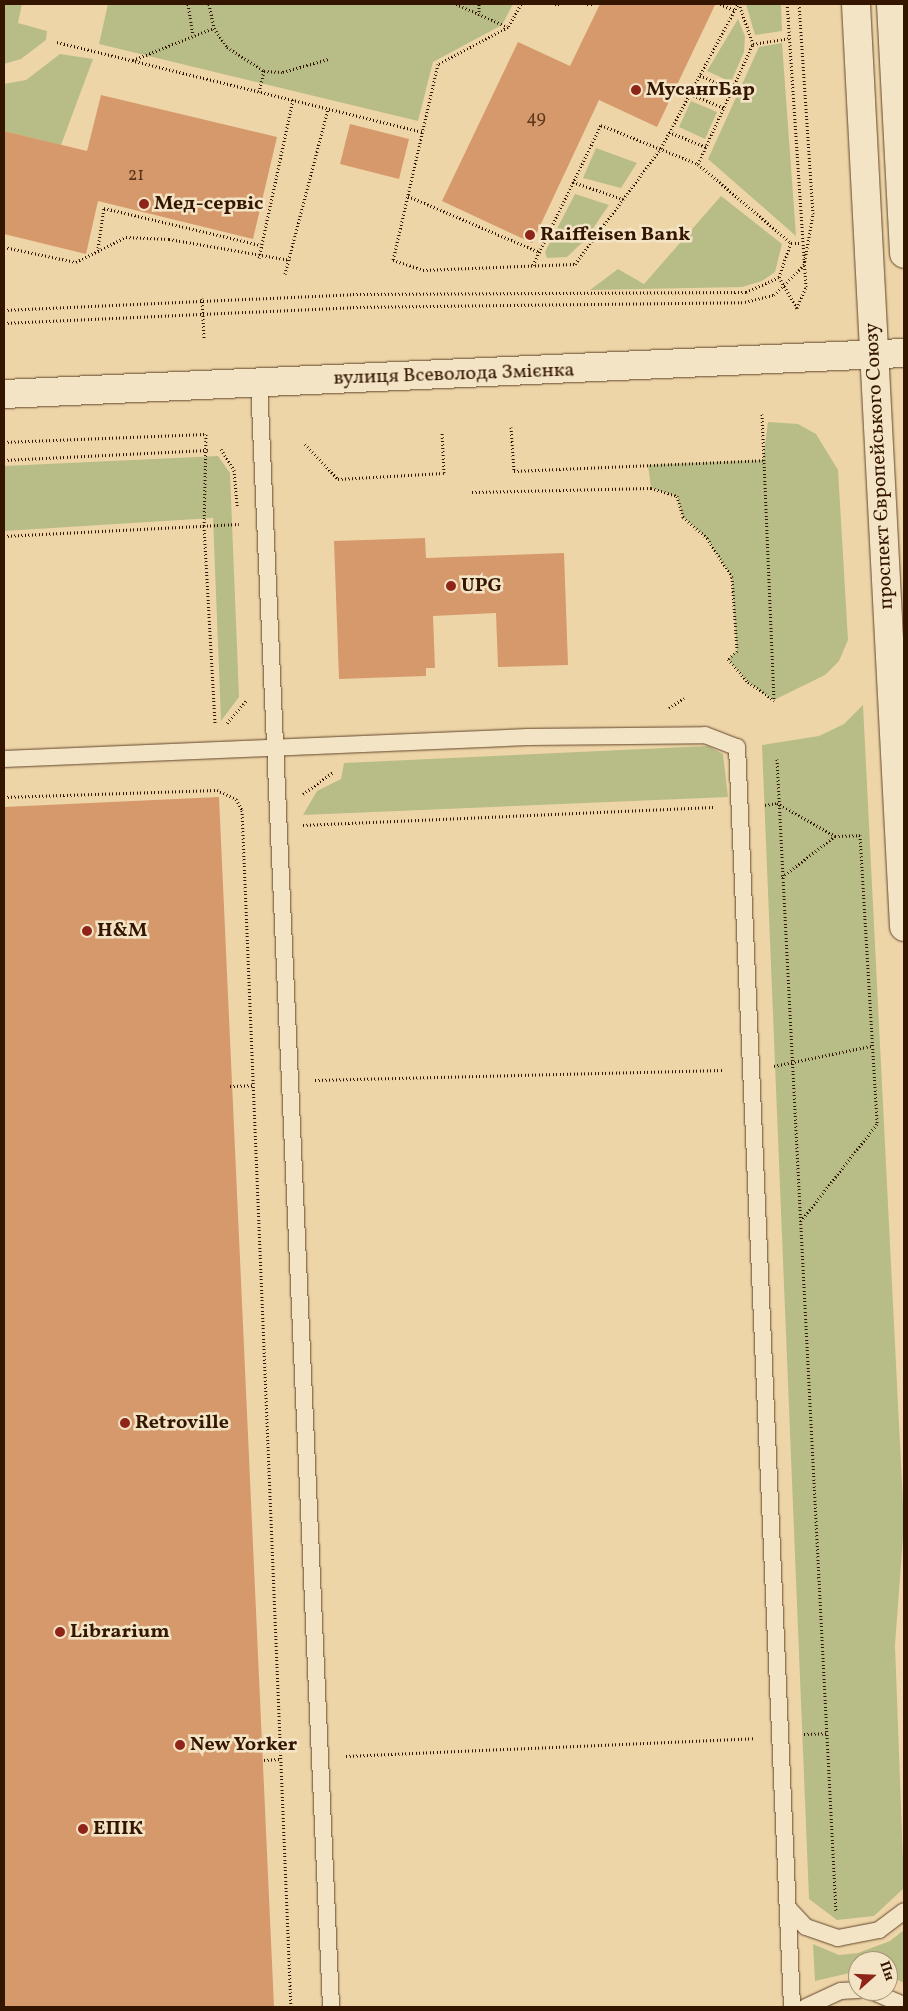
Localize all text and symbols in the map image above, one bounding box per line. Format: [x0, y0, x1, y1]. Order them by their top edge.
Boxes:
place label: МусангБар [646, 78, 755, 102]
marker: МусангБар [630, 84, 642, 96]
house number: 49 [526, 108, 546, 130]
house number: 21 [128, 165, 144, 187]
place label: Мед-сервіс [154, 192, 263, 216]
marker: Мед-сервіс [138, 198, 150, 210]
place label: Raiffeisen Bank [540, 223, 690, 247]
marker: Raiffeisen Bank [524, 229, 536, 241]
street label: проспект Європейського Союзу [861, 322, 899, 610]
street label: вулиця Всеволода Змієнка [333, 359, 575, 391]
place label: UPG [461, 574, 502, 598]
marker: UPG [445, 580, 457, 592]
place label: H&M [97, 919, 147, 943]
marker: H&M [81, 925, 93, 937]
place label: Retroville [135, 1411, 229, 1435]
marker: Retroville [119, 1417, 131, 1429]
place label: Librarium [70, 1620, 170, 1644]
marker: Librarium [54, 1626, 66, 1638]
place label: New Yorker [190, 1733, 298, 1757]
marker: New Yorker [174, 1739, 186, 1751]
place label: ЕПІК [93, 1817, 143, 1841]
marker: ЕПІК [77, 1823, 89, 1835]
north arrow [848, 1951, 898, 2001]
text: Пн [874, 1958, 899, 1984]

